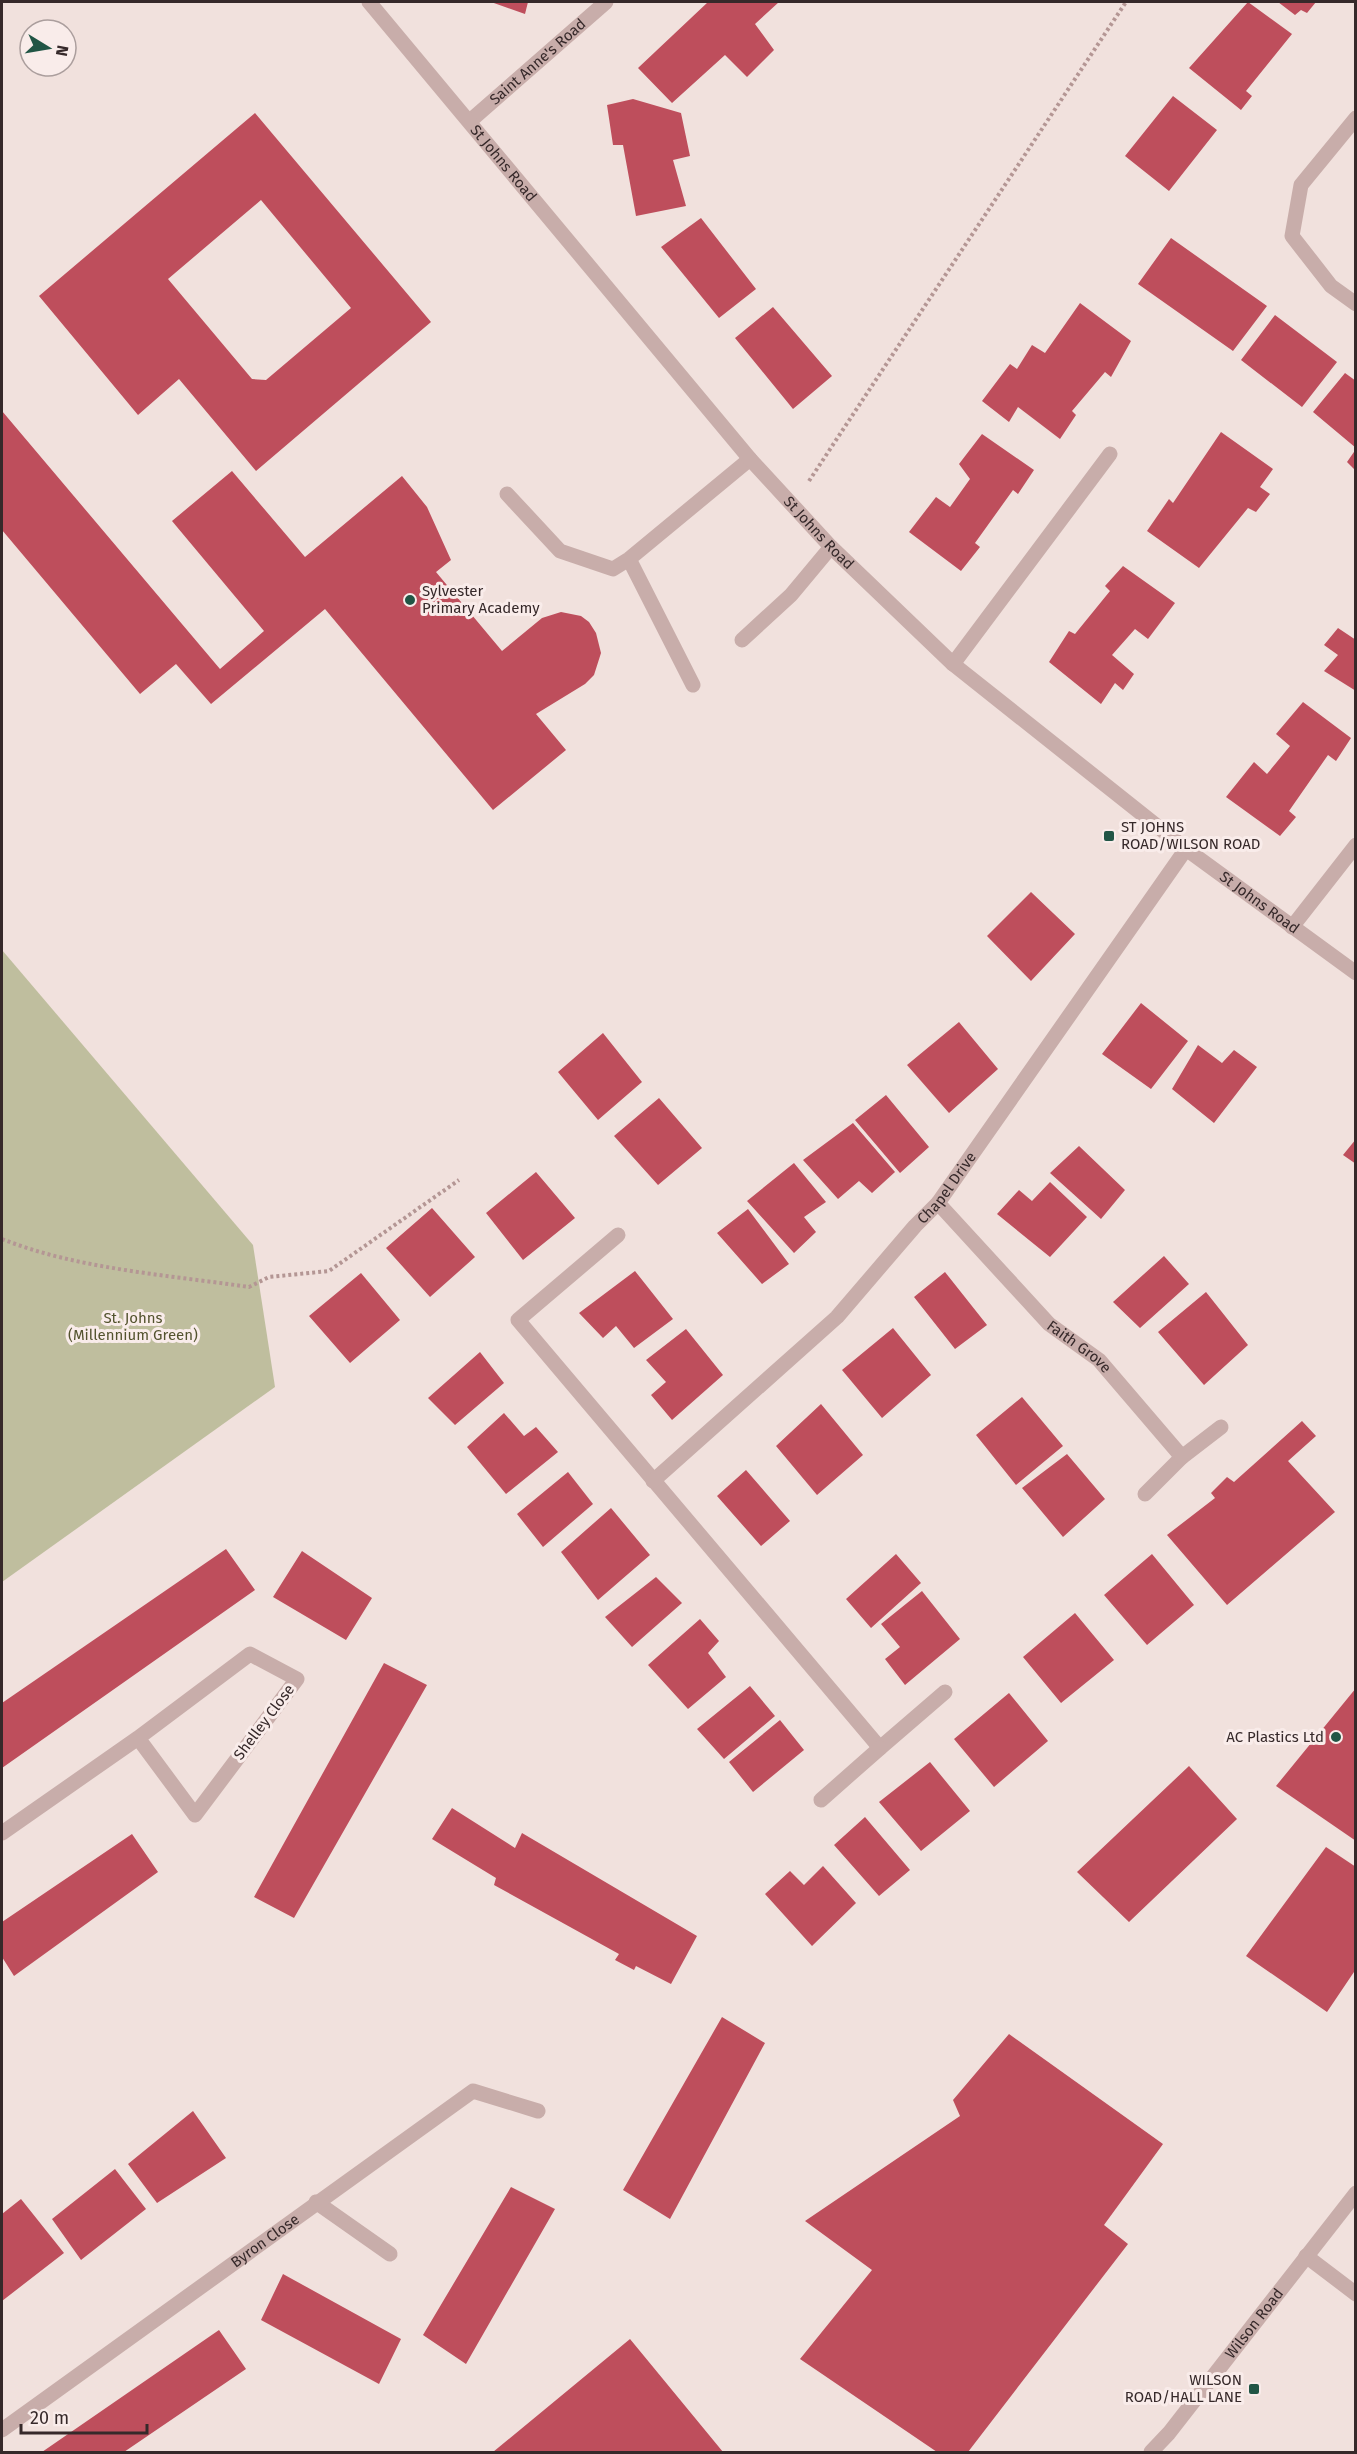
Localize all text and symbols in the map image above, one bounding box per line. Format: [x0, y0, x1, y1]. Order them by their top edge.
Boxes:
street label: Saint Anne's Road [486, 15, 589, 109]
north arrow [18, 18, 78, 78]
text: N [52, 44, 73, 58]
street label: St Johns Road [466, 121, 541, 205]
street label: St Johns Road [780, 493, 858, 573]
place label: Sylvester Primary Academy [422, 582, 540, 617]
marker: Sylvester Primary Academy [403, 593, 417, 607]
place label: ST JOHNS ROAD/WILSON ROAD [1121, 818, 1261, 853]
marker: ST JOHNS ROAD/WILSON ROAD [1102, 829, 1116, 843]
street label: St Johns Road [1216, 868, 1303, 938]
street label: Chapel Drive [913, 1149, 980, 1228]
park label: St. Johns (Millennium Green) [68, 1309, 198, 1344]
street label: Faith Grove [1044, 1317, 1115, 1377]
street label: Shelley Close [230, 1681, 298, 1763]
place label: AC Plastics Ltd [1226, 1728, 1324, 1746]
marker: AC Plastics Ltd [1329, 1730, 1343, 1744]
street label: Byron Close [227, 2210, 303, 2271]
street label: Wilson Road [1221, 2285, 1287, 2362]
place label: WILSON ROAD/HALL LANE [1125, 2371, 1242, 2406]
marker: WILSON ROAD/HALL LANE [1247, 2382, 1261, 2396]
scale bar [21, 2397, 147, 2435]
text: 20 m [30, 2407, 69, 2429]

